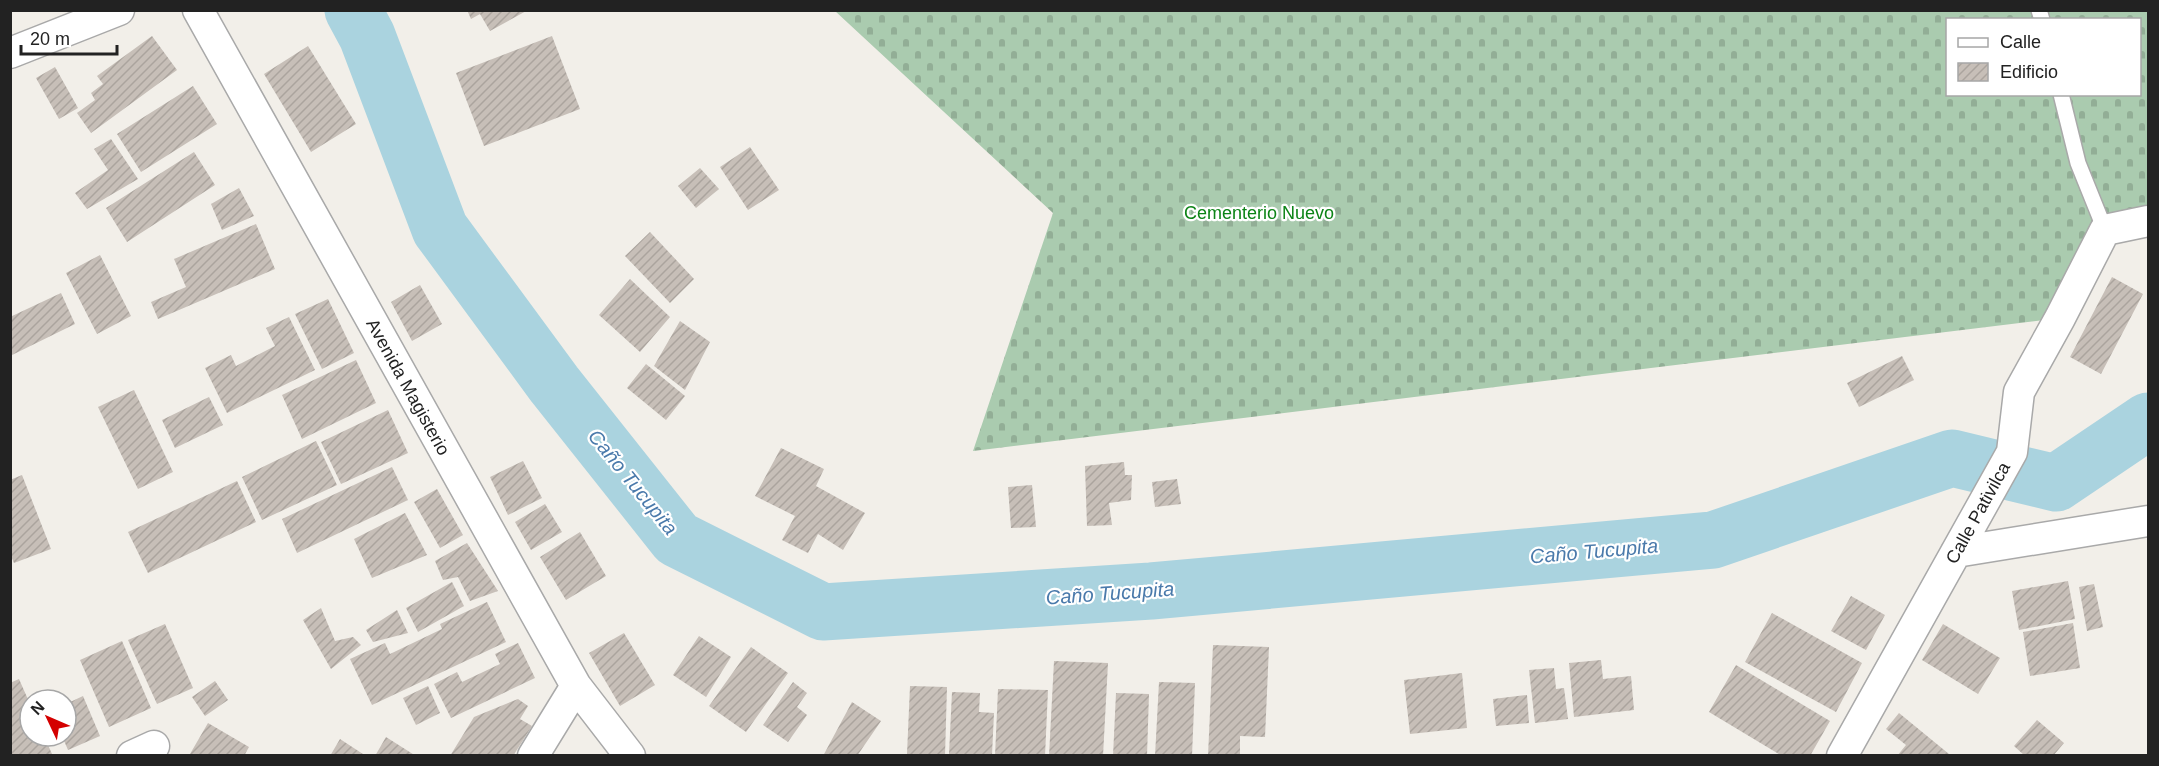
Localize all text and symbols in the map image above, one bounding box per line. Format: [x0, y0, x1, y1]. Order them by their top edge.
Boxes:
scale bar [21, 18, 117, 56]
legend [1946, 18, 2141, 96]
text: 20 m [30, 29, 70, 49]
text: Calle [2000, 32, 2041, 52]
text: Edificio [2000, 62, 2058, 82]
park label: Cementerio Nuevo [1184, 203, 1334, 223]
street label: Avenida Magisterio [362, 315, 454, 459]
water label: Caño Tucupita [584, 425, 682, 539]
street label: Calle Pativilca [1942, 458, 2015, 567]
water label: Caño Tucupita [1529, 534, 1659, 568]
water label: Caño Tucupita [1045, 578, 1175, 608]
north arrow [18, 688, 78, 748]
text: N [27, 698, 48, 718]

